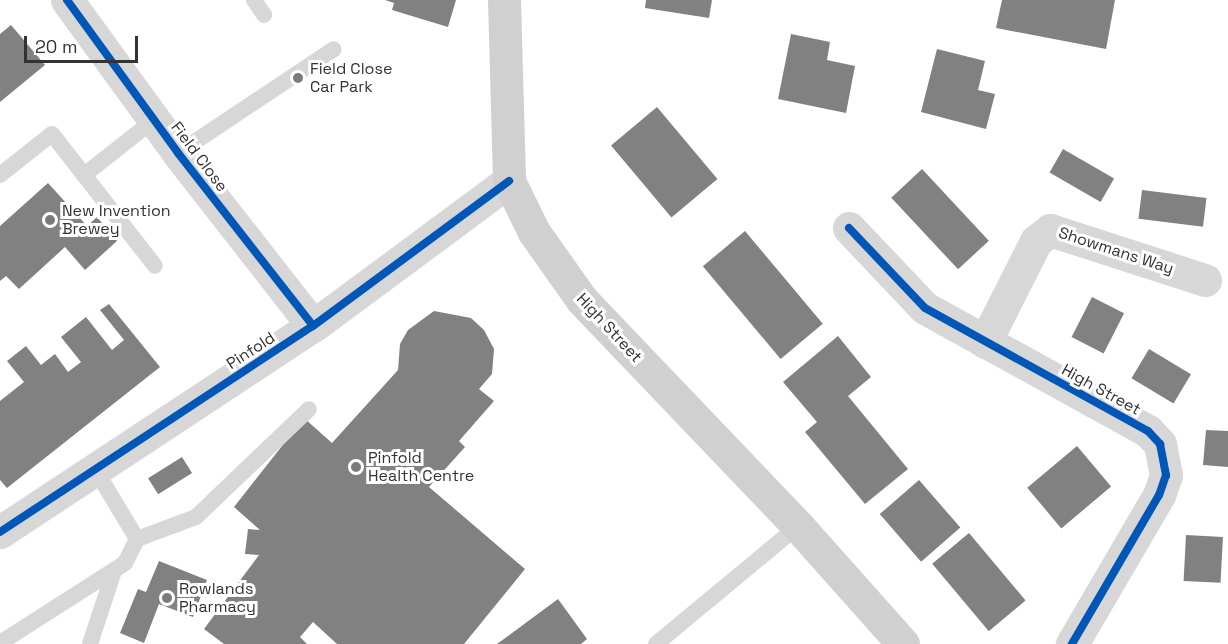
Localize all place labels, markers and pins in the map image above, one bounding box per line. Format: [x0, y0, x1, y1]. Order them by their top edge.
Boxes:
place label: Field Close Car Park [310, 59, 392, 97]
marker: Field Close Car Park [291, 71, 305, 85]
place label: New Invention Brewey [62, 201, 171, 239]
marker: New Invention Brewey [43, 213, 57, 227]
place label: Pinfold Health Centre [368, 448, 474, 486]
marker: Pinfold Health Centre [349, 460, 363, 474]
place label: Rowlands Pharmacy [179, 579, 256, 617]
marker: Rowlands Pharmacy [160, 591, 174, 605]

